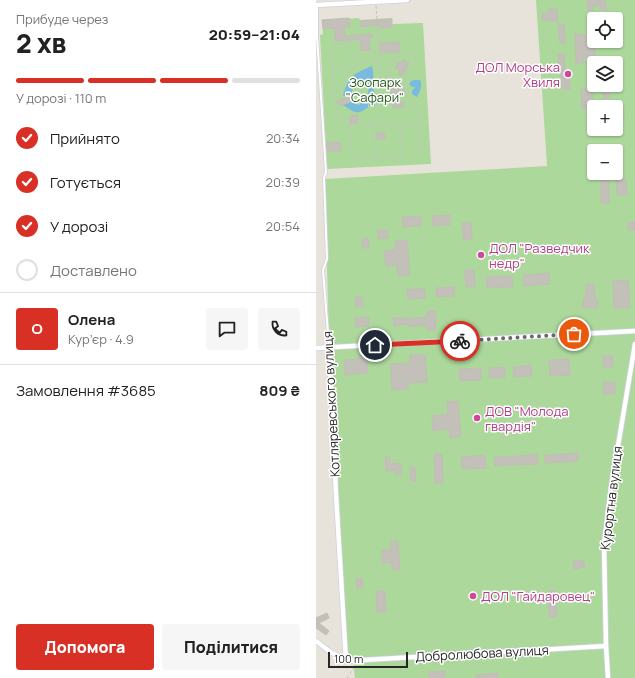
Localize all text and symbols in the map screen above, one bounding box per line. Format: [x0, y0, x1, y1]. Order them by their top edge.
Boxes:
text: Прибуде через [16, 10, 108, 28]
map controls [587, 12, 623, 180]
button: locate [587, 12, 623, 48]
text: 20:59–21:04 [209, 24, 300, 45]
text: 2 хв [16, 25, 66, 61]
button: layers [587, 56, 623, 92]
place label: ДОЛ Морська Хвиля [475, 58, 560, 91]
marker: ДОЛ Морська Хвиля [563, 69, 573, 79]
park label: Зоопарк "Сафари" [346, 73, 404, 106]
text: У дорозі · 110 m [16, 89, 106, 107]
button: + [587, 100, 623, 136]
icon: check [16, 127, 38, 149]
text: Прийнято [50, 128, 120, 149]
text: 20:34 [266, 129, 300, 147]
button: − [587, 144, 623, 180]
icon: check [16, 171, 38, 193]
text: Готується [50, 172, 121, 193]
text: 20:39 [266, 173, 300, 191]
icon: check [16, 215, 38, 237]
text: У дорозі [50, 216, 108, 237]
text: 20:54 [266, 217, 300, 235]
place label: ДОЛ "Разведчик недр" [489, 239, 590, 272]
marker: ДОЛ "Разведчик недр" [476, 250, 486, 260]
text: Доставлено [50, 260, 137, 281]
button: chat [206, 308, 248, 350]
button: phone [258, 308, 300, 350]
text: Олена [68, 309, 115, 330]
pin [557, 317, 591, 351]
text: О [31, 318, 43, 339]
courier [440, 321, 480, 361]
icon: bag [563, 323, 585, 345]
pin [358, 328, 392, 362]
text: Кур’єр · 4.9 [68, 330, 134, 348]
icon: bike [449, 330, 471, 352]
street label: Котляревського вулиця [318, 331, 344, 477]
icon: home [364, 334, 386, 356]
text: Замовлення #3685 [16, 380, 156, 401]
text: 809 ₴ [259, 380, 300, 401]
place label: ДОВ "Молода гвардія" [485, 402, 568, 435]
marker: ДОВ "Молода гвардія" [472, 413, 482, 423]
street label: Курортна вулиця [596, 445, 626, 551]
place label: ДОЛ "Гайдаровец" [481, 587, 595, 605]
marker: ДОЛ "Гайдаровец" [468, 591, 478, 601]
button: Допомога [16, 624, 154, 670]
button: Поділитися [162, 624, 300, 670]
street label: Добролюбова вулиця [415, 641, 549, 665]
scale bar [328, 650, 408, 669]
text: 100 m [334, 651, 363, 666]

